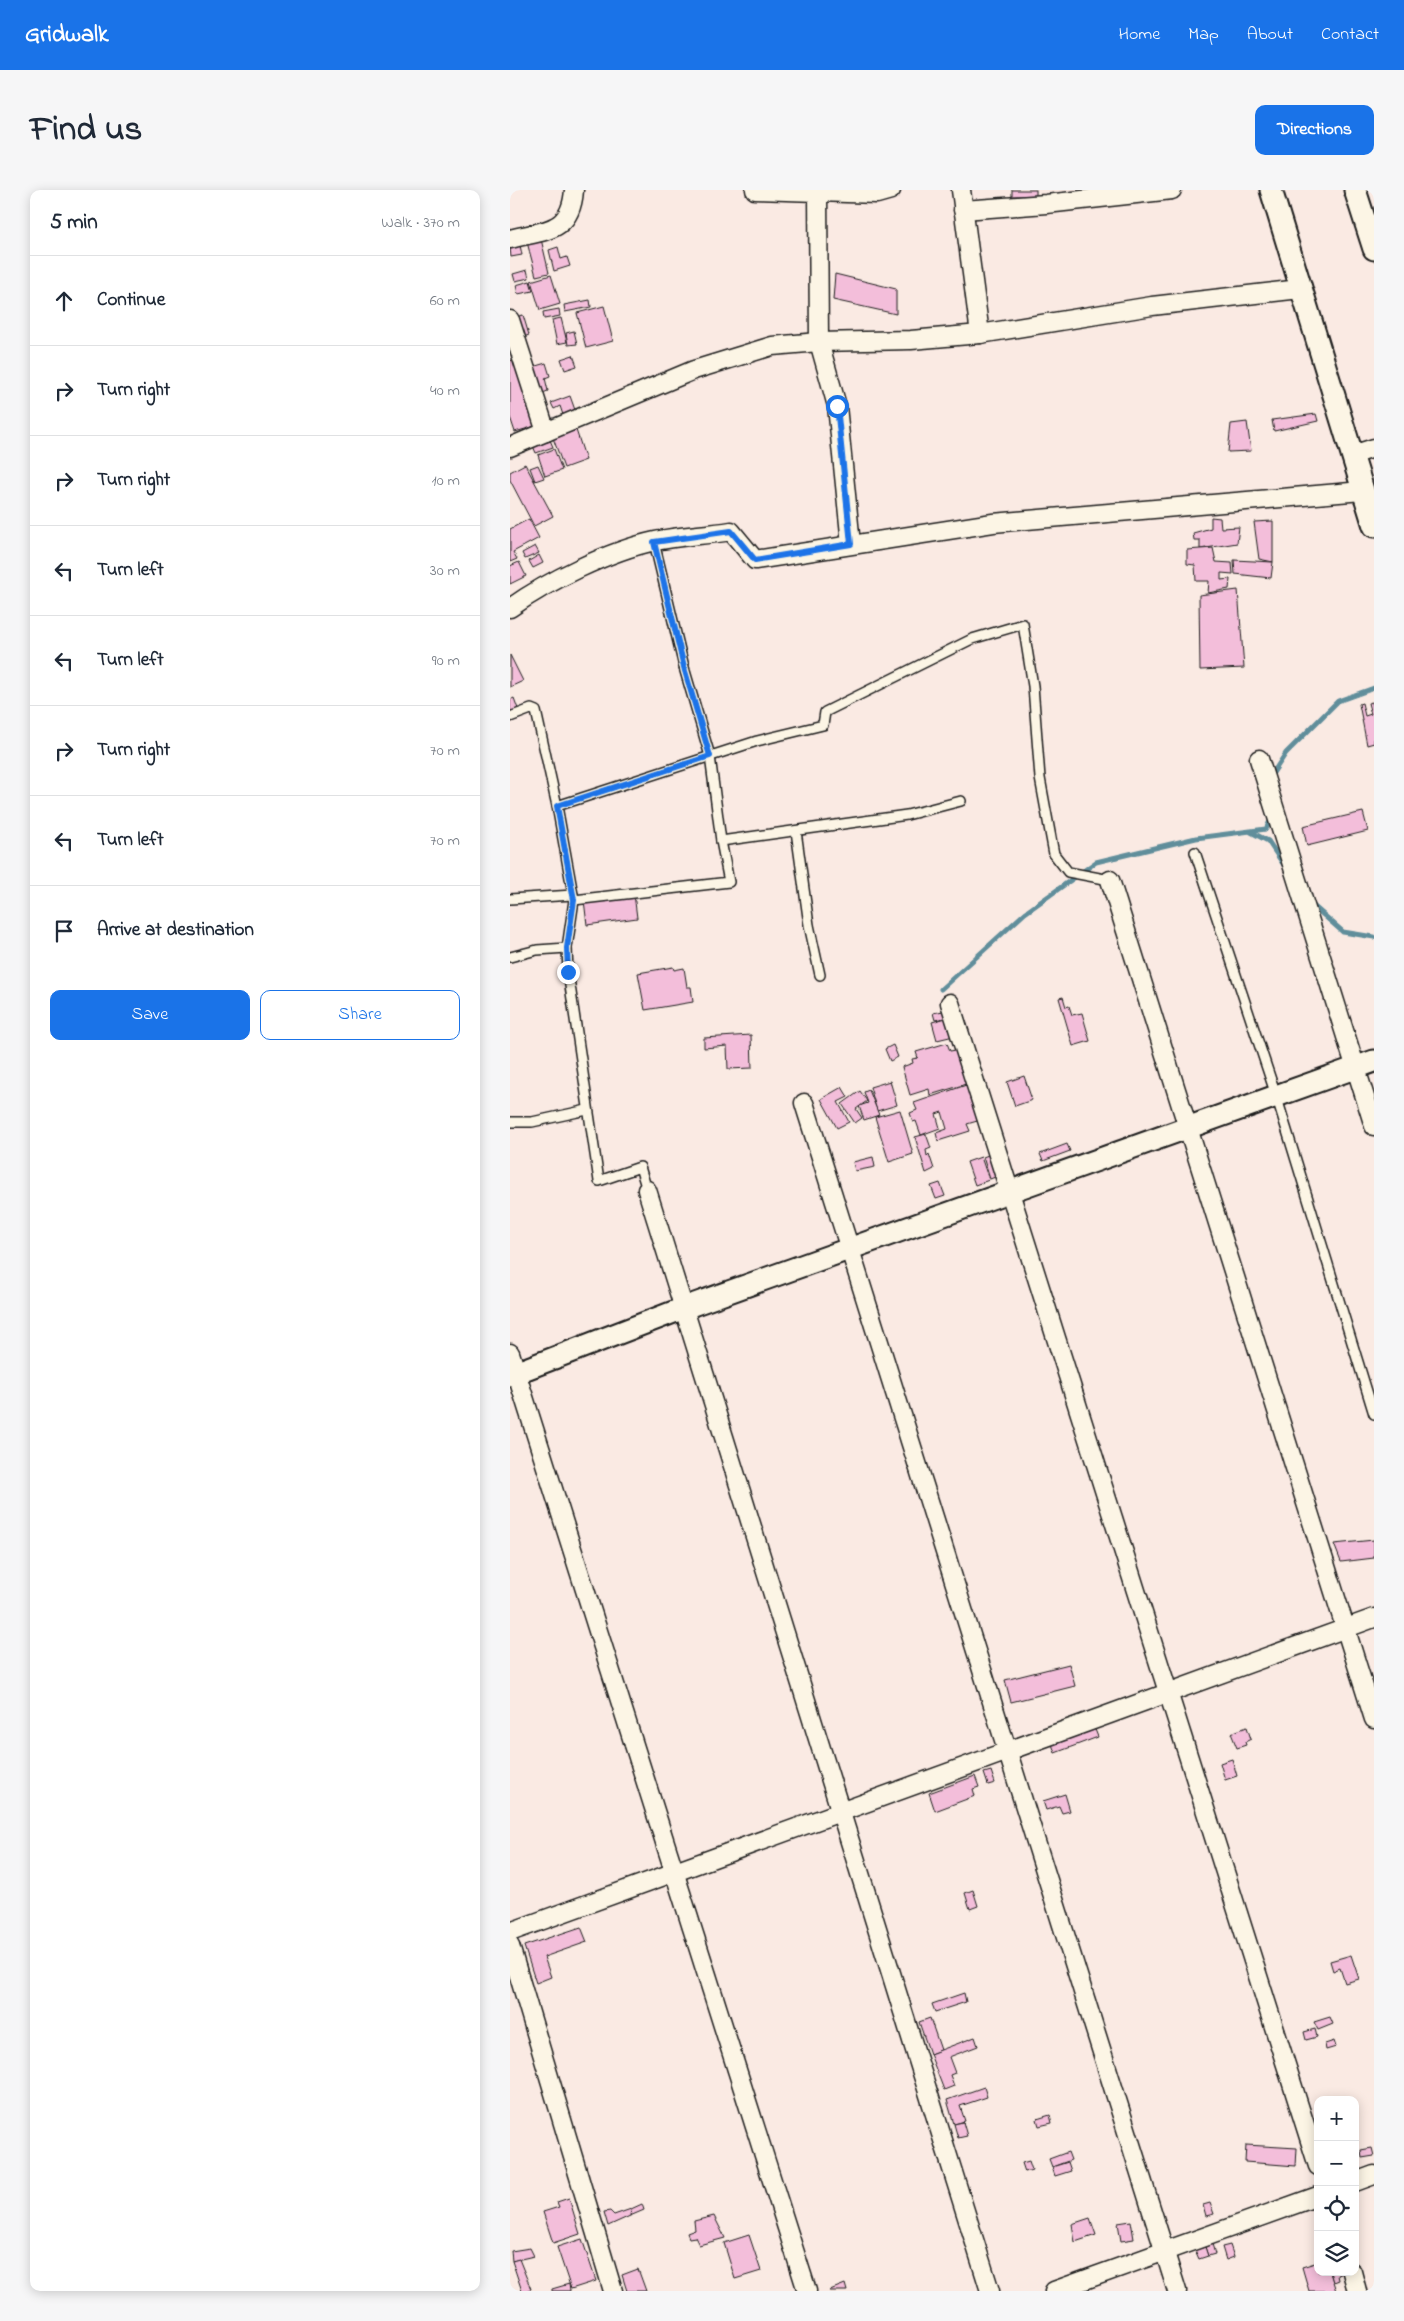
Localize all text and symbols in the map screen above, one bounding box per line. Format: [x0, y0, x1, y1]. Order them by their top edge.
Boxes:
text: Gridwalk [25, 18, 109, 53]
text: Home [1119, 22, 1160, 48]
text: Map [1188, 22, 1219, 48]
text: About [1247, 22, 1293, 48]
text: Contact [1321, 22, 1379, 48]
text: Find us [30, 105, 142, 156]
button: Directions [1255, 105, 1374, 155]
text: 5 min [50, 208, 98, 238]
text: Walk · 370 m [381, 211, 460, 235]
icon: ahead [50, 287, 78, 315]
text: Continue [97, 287, 165, 314]
text: 60 m [430, 289, 460, 313]
icon: right [50, 377, 78, 405]
text: Turn right [97, 377, 170, 404]
text: 40 m [430, 379, 460, 403]
route start [826, 395, 849, 418]
icon: right [50, 467, 78, 495]
text: Turn right [97, 467, 170, 494]
text: 10 m [432, 469, 460, 493]
icon: left [50, 557, 78, 585]
text: Turn left [97, 557, 164, 584]
text: 30 m [430, 559, 460, 583]
icon: left [50, 647, 78, 675]
text: Turn left [97, 647, 164, 674]
text: 90 m [432, 649, 460, 673]
icon: right [50, 737, 78, 765]
text: Turn right [97, 737, 170, 764]
text: 70 m [430, 739, 460, 763]
icon: left [50, 827, 78, 855]
text: Turn left [97, 827, 164, 854]
text: 70 m [430, 829, 460, 853]
icon: arrive [50, 917, 78, 945]
text: Arrive at destination [97, 917, 254, 944]
route end [557, 961, 580, 984]
button: Save [50, 990, 250, 1040]
button: Share [260, 990, 460, 1040]
map controls [1314, 2096, 1359, 2276]
button: + [1314, 2096, 1359, 2141]
button: − [1314, 2141, 1359, 2186]
button: locate [1314, 2186, 1359, 2231]
button: layers [1314, 2231, 1359, 2276]

